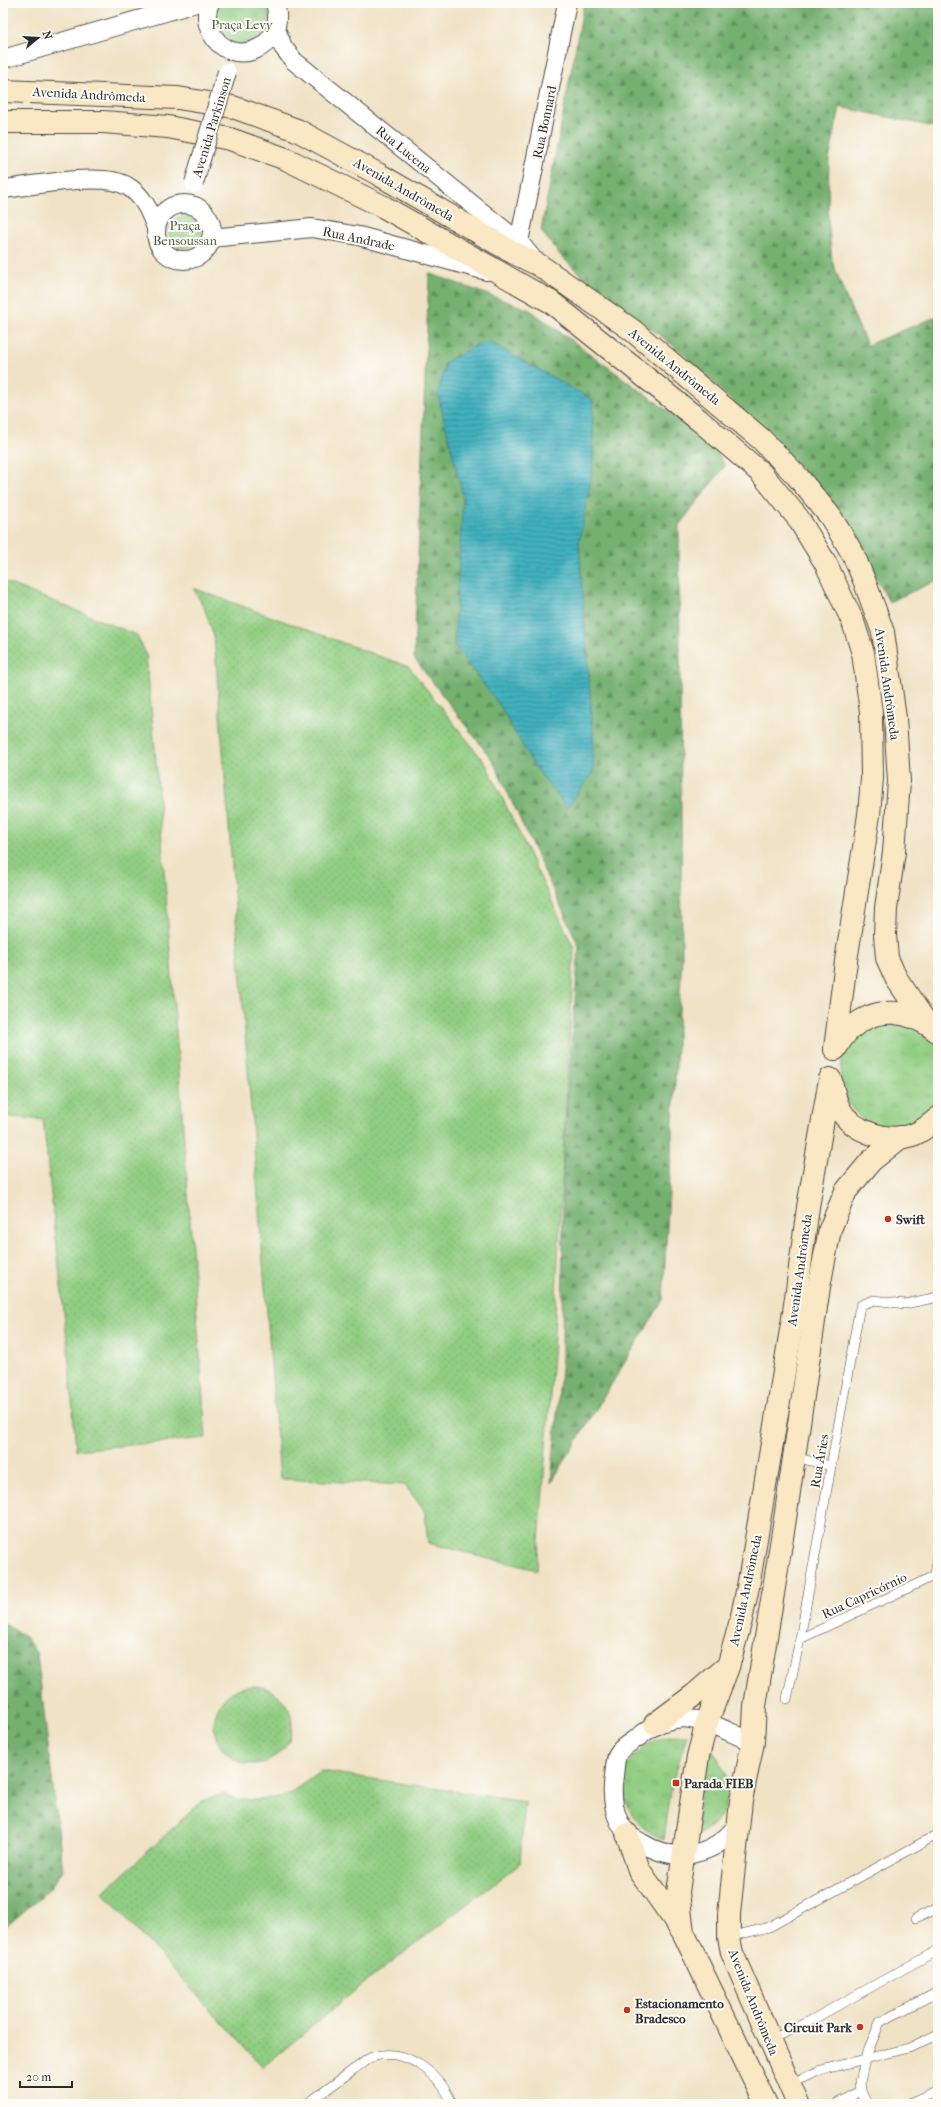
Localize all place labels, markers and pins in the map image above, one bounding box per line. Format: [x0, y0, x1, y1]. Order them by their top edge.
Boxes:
place label: Swift [896, 1212, 925, 1227]
marker: Swift [883, 1214, 893, 1224]
place label: Parada FIEB [684, 1776, 754, 1791]
marker: Parada FIEB [671, 1778, 681, 1788]
place label: Estacionamento Bradesco [635, 1996, 724, 2026]
marker: Estacionamento Bradesco [622, 2005, 632, 2015]
place label: Circuit Park [784, 2020, 853, 2035]
marker: Circuit Park [855, 2022, 865, 2032]

